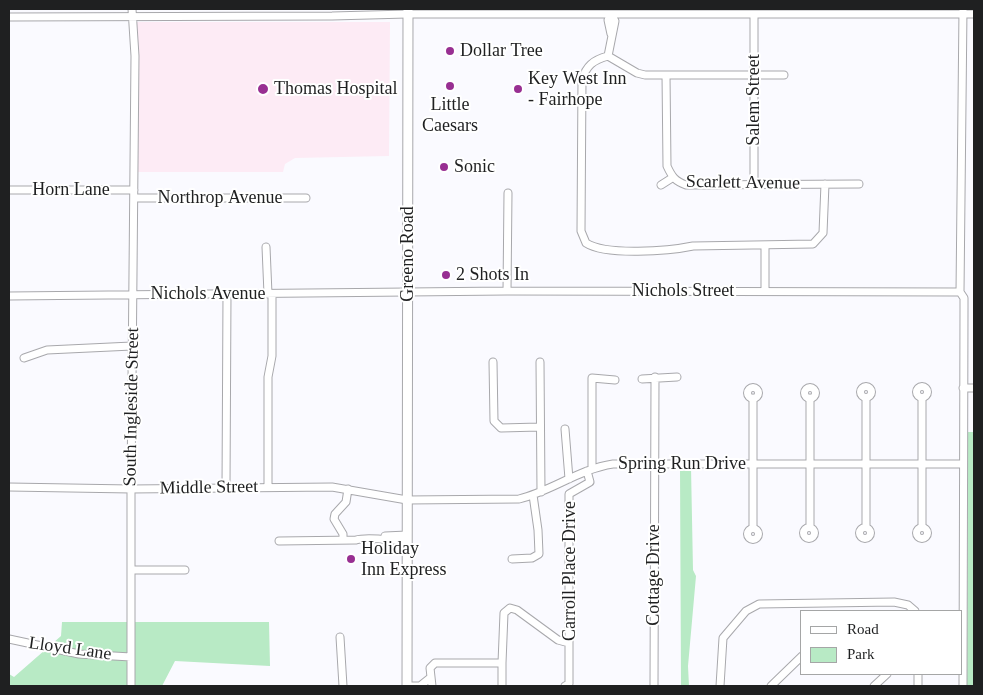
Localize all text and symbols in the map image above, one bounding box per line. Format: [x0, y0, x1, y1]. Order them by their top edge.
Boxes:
place label: Dollar Tree [460, 40, 543, 62]
marker: Dollar Tree [444, 45, 456, 57]
street label: Salem Street [743, 54, 765, 146]
place label: Key West Inn - Fairhope [528, 68, 627, 110]
place label: Thomas Hospital [274, 78, 397, 100]
marker: Little Caesars [444, 80, 456, 92]
marker: Thomas Hospital [256, 82, 270, 96]
marker: Key West Inn - Fairhope [512, 83, 524, 95]
place label: Little Caesars [422, 94, 478, 136]
place label: Sonic [454, 156, 495, 178]
marker: Sonic [438, 161, 450, 173]
street label: Scarlett Avenue [686, 171, 800, 195]
street label: Horn Lane [32, 179, 110, 201]
street label: Northrop Avenue [157, 187, 283, 209]
street label: Greeno Road [397, 206, 419, 302]
place label: 2 Shots In [456, 264, 529, 286]
marker: 2 Shots In [440, 269, 452, 281]
street label: Nichols Street [632, 280, 734, 302]
street label: Nichols Avenue [150, 283, 266, 305]
street label: South Ingleside Street [120, 327, 144, 487]
street label: Spring Run Drive [618, 453, 746, 475]
street label: Middle Street [160, 476, 258, 500]
street label: Carroll Place Drive [559, 501, 581, 641]
street label: Cottage Drive [643, 524, 665, 626]
place label: Holiday Inn Express [361, 538, 446, 580]
marker: Holiday Inn Express [345, 553, 357, 565]
legend [800, 610, 963, 675]
text: Road [847, 621, 879, 637]
street label: Lloyd Lane [27, 632, 113, 666]
text: Park [847, 646, 875, 662]

